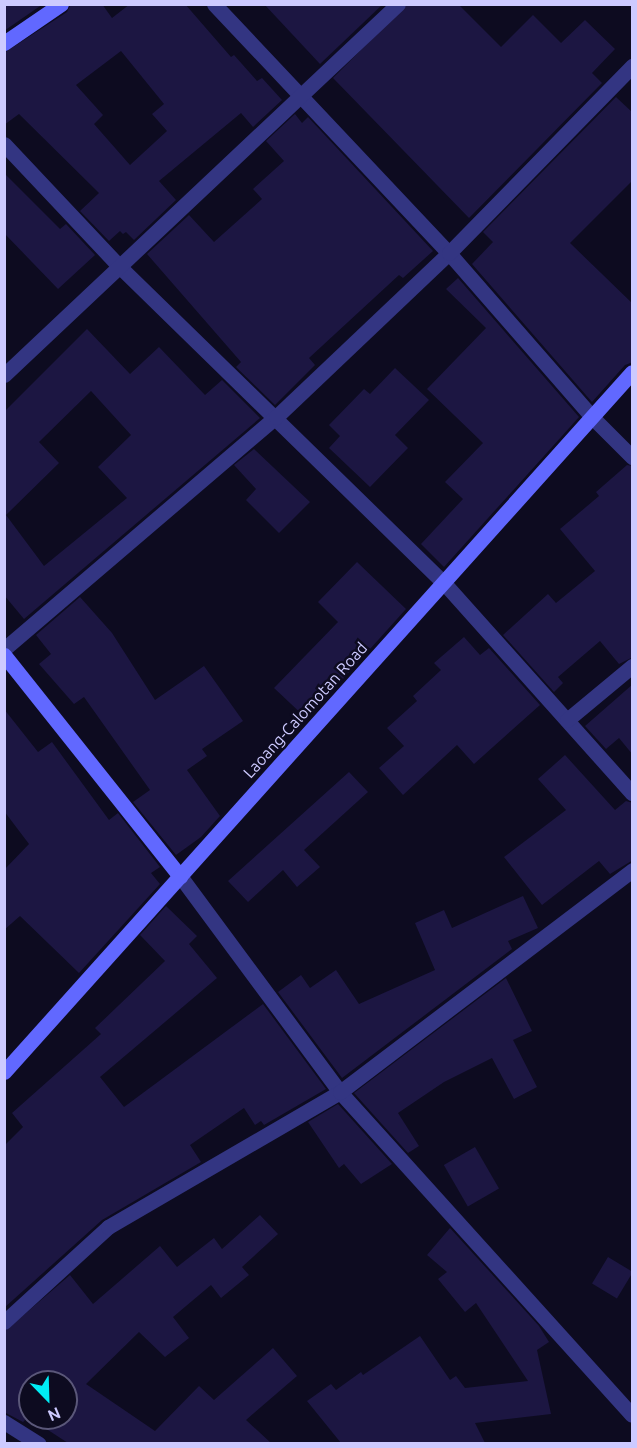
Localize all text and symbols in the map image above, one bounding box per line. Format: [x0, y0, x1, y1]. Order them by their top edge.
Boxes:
street label: Laoang-Calomotan Road [239, 638, 371, 782]
north arrow [18, 1370, 78, 1430]
text: N [45, 1404, 63, 1425]

